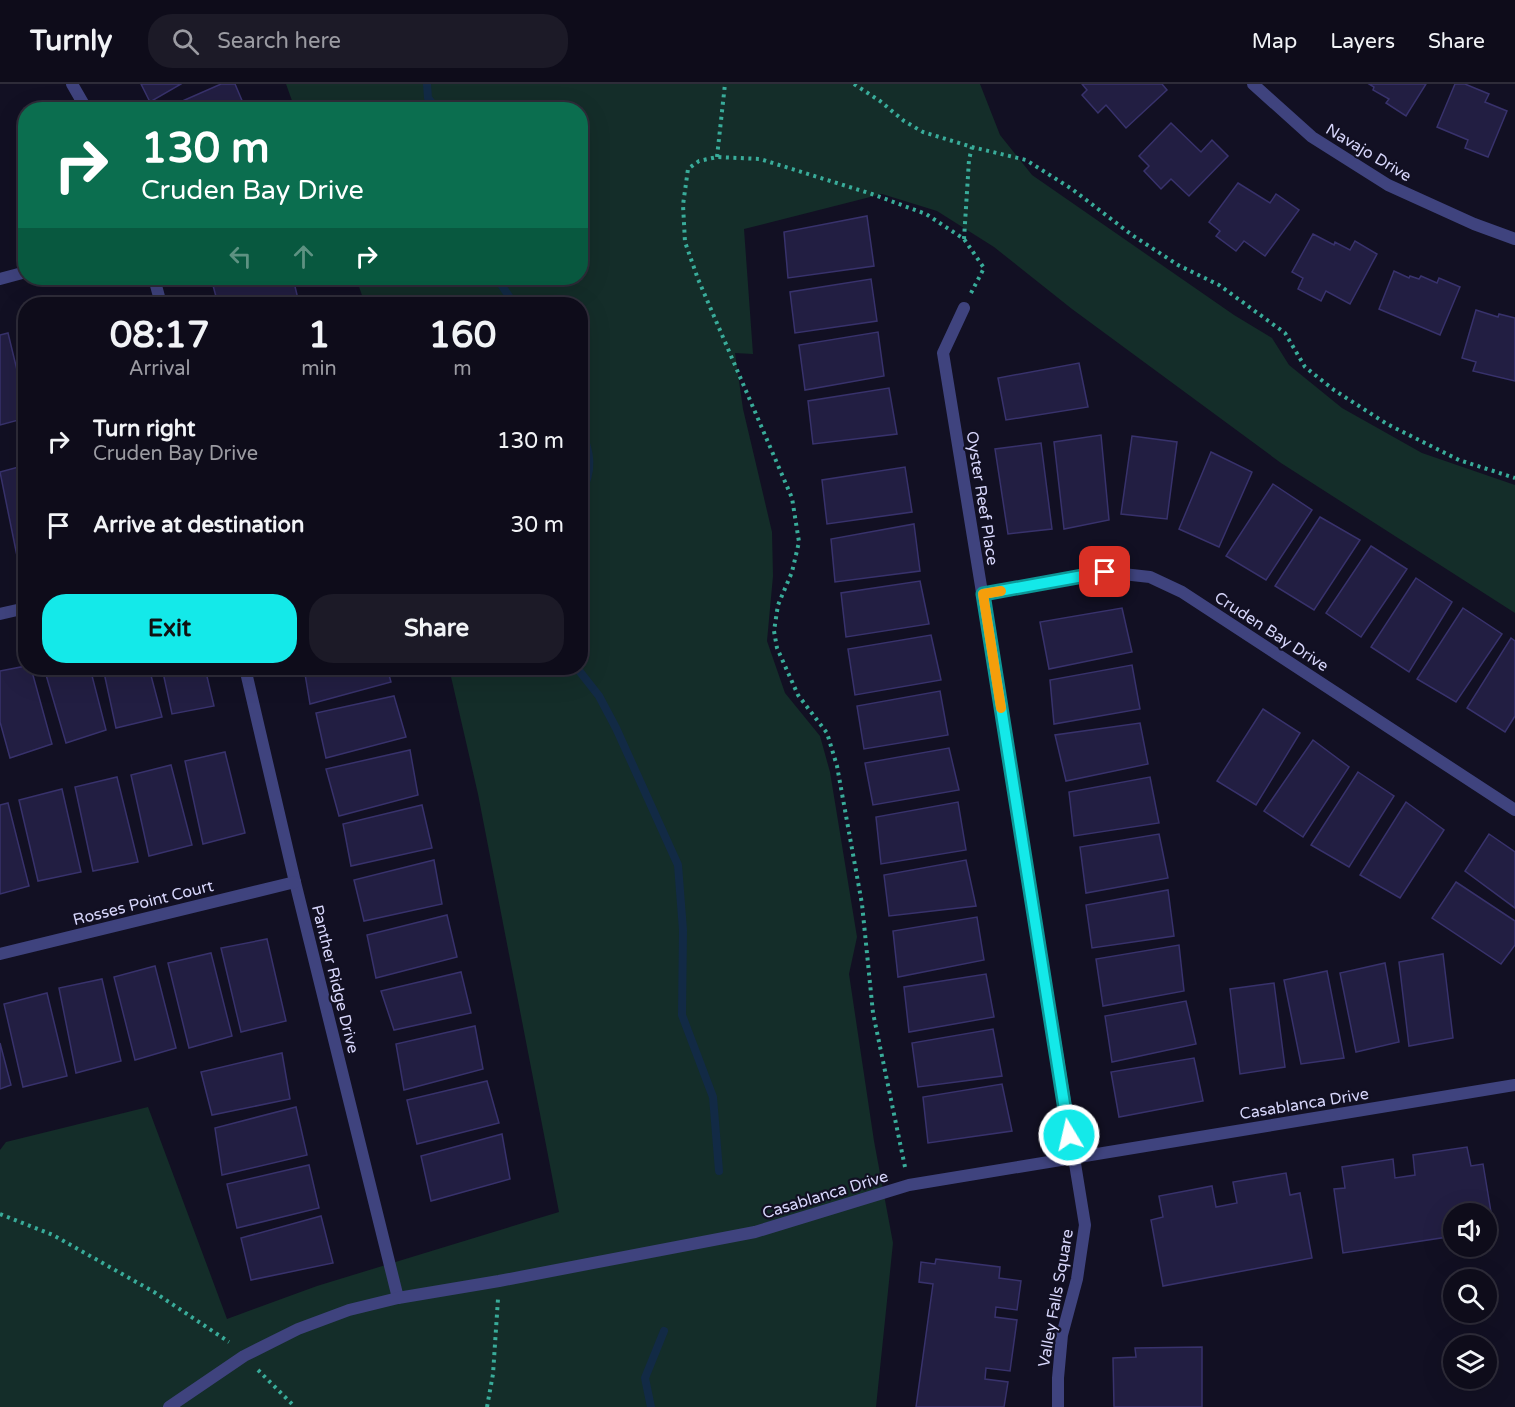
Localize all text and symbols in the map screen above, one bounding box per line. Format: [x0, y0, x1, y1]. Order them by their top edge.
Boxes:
search box [148, 14, 568, 68]
text: Turnly [30, 24, 112, 58]
icon: search [169, 25, 202, 58]
text: Search here [217, 28, 341, 54]
text: Map [1252, 29, 1297, 54]
text: Layers [1330, 29, 1395, 54]
text: Share [1428, 29, 1485, 54]
street label: Navajo Drive [1322, 119, 1415, 186]
text: 130 m [141, 123, 270, 174]
icon: right [42, 126, 120, 204]
text: Cruden Bay Drive [141, 174, 364, 207]
icon: left [224, 240, 257, 273]
icon: ahead [287, 240, 320, 273]
icon: right [350, 240, 383, 273]
text: 08:17 [110, 314, 210, 357]
text: 1 [308, 314, 330, 357]
text: 160 [428, 314, 496, 357]
text: Arrival [129, 357, 191, 381]
text: min [301, 357, 337, 381]
text: m [453, 357, 472, 381]
text: Turn right [93, 416, 195, 442]
icon: right [42, 425, 75, 458]
text: 130 m [497, 428, 564, 454]
street label: Oyster Reef Place [962, 430, 1002, 567]
text: Cruden Bay Drive [93, 442, 258, 466]
icon: arrive [42, 509, 75, 542]
text: Arrive at destination [93, 512, 304, 538]
text: 30 m [510, 512, 564, 538]
pin [1079, 546, 1130, 597]
icon: arrive [1088, 555, 1121, 588]
street label: Cruden Bay Drive [1211, 587, 1332, 676]
button: Exit [42, 594, 297, 663]
button: Share [309, 594, 564, 663]
street label: Rosses Point Court [71, 876, 216, 930]
street label: Panther Ridge Drive [307, 903, 363, 1056]
street label: Casablanca Drive [1238, 1084, 1370, 1124]
position arrow [1037, 1103, 1101, 1167]
street label: Casablanca Drive [760, 1166, 891, 1224]
map controls [1443, 1203, 1497, 1389]
button: sound [1443, 1203, 1497, 1257]
street label: Valley Falls Square [1034, 1228, 1078, 1369]
button: search [1443, 1269, 1497, 1323]
button: layers [1443, 1335, 1497, 1389]

